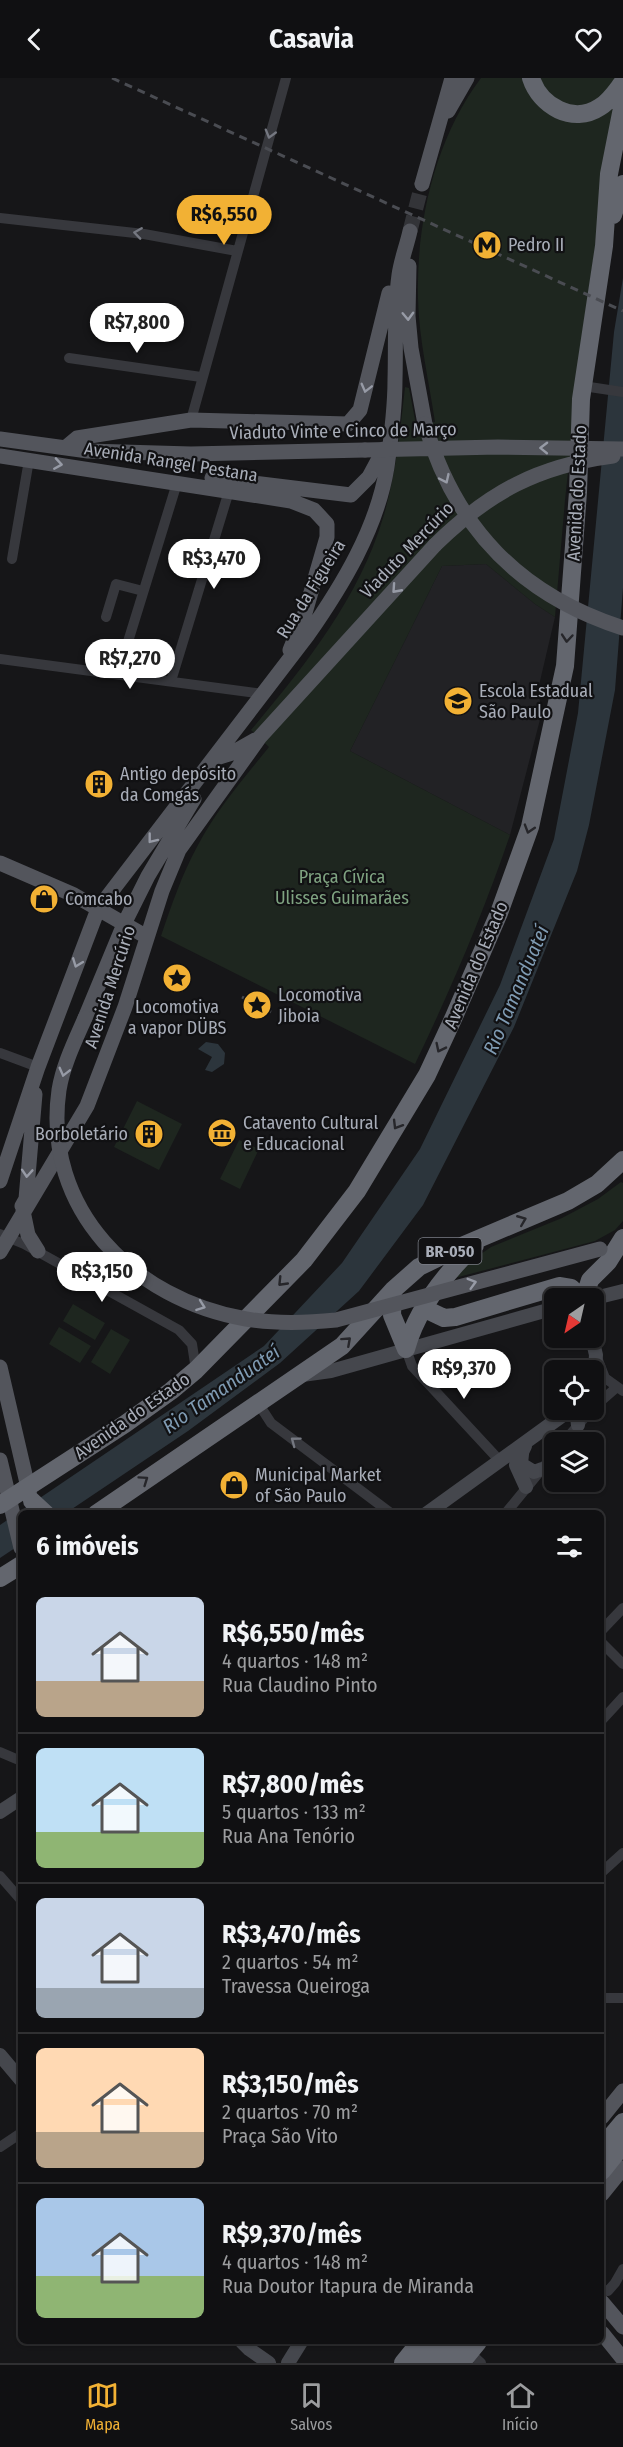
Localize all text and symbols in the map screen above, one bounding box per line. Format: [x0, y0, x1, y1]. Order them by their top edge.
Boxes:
icon: back [18, 23, 51, 56]
text: Casavia [269, 23, 354, 55]
icon: heart [572, 23, 605, 56]
one-way arrow [265, 128, 277, 139]
pin: R$6,550 [169, 195, 279, 246]
text: R$6,550 [191, 202, 257, 226]
one-way arrow [134, 228, 143, 240]
metro station icon: Pedro II [471, 229, 503, 261]
place label: Pedro II [508, 234, 564, 256]
pin: R$7,800 [82, 303, 192, 354]
text: R$7,800 [104, 310, 170, 334]
one-way arrow [402, 311, 415, 320]
one-way arrow [361, 383, 374, 393]
street label: Viaduto Vinte e Cinco de Março [229, 418, 457, 444]
street label: Avenida do Estado [562, 424, 592, 562]
street label: Avenida Rangel Pestana [83, 437, 259, 487]
one-way arrow [539, 441, 548, 454]
one-way arrow [53, 458, 62, 470]
one-way arrow [438, 473, 450, 484]
street label: Viaduto Mercúrio [355, 497, 459, 603]
street label: Rua da Figueira [272, 535, 350, 643]
pin: R$3,470 [159, 539, 269, 590]
text: R$3,470 [182, 546, 246, 570]
one-way arrow [392, 582, 403, 592]
one-way arrow [561, 633, 574, 642]
pin: R$7,270 [75, 639, 185, 690]
text: R$7,270 [99, 646, 161, 670]
place label: Escola Estadual São Paulo [479, 680, 593, 723]
school or university icon: Escola Estadual São Paulo [442, 685, 474, 717]
place label: Antigo depósito da Comgás [120, 763, 236, 806]
building icon: Antigo depósito da Comgás [83, 768, 115, 800]
one-way arrow [524, 823, 536, 834]
one-way arrow [148, 832, 159, 843]
park label: Praça Cívica Ulisses Guimarães [275, 866, 409, 909]
shop icon: Comcabo [28, 883, 60, 915]
place label: Comcabo [65, 888, 132, 910]
street label: Avenida do Estado [439, 898, 513, 1032]
water label: Rio Tamanduateí [478, 921, 554, 1058]
street label: Avenida Mercúrio [80, 923, 140, 1051]
one-way arrow [72, 957, 84, 968]
place icon: Locomotiva a vapor DÜBS [161, 962, 193, 994]
place label: Locomotiva Jiboia [278, 984, 362, 1027]
place icon: Locomotiva Jiboia [241, 989, 273, 1021]
place label: Locomotiva a vapor DÜBS [128, 996, 226, 1039]
one-way arrow [435, 1042, 447, 1053]
one-way arrow [58, 1067, 71, 1077]
place label: Catavento Cultural e Educacional [243, 1112, 378, 1155]
museum icon: Catavento Cultural e Educacional [206, 1117, 238, 1149]
building icon: Borboletário [133, 1118, 165, 1150]
one-way arrow [392, 1119, 404, 1129]
place label: Borboletário [35, 1123, 128, 1145]
one-way arrow [21, 1168, 34, 1177]
one-way arrow [516, 1215, 527, 1227]
road number: BR-050 [418, 1238, 482, 1264]
pin: R$3,150 [47, 1252, 157, 1303]
text: R$3,150 [71, 1259, 133, 1283]
one-way arrow [278, 1276, 289, 1286]
one-way arrow [467, 1278, 477, 1290]
north arrow [544, 1288, 604, 1348]
map controls [544, 1288, 604, 1492]
one-way arrow [195, 1299, 206, 1311]
one-way arrow [341, 1337, 351, 1348]
water label: Rio Tamanduateí [158, 1339, 285, 1438]
pin: R$9,370 [409, 1349, 519, 1400]
text: R$9,370 [432, 1356, 496, 1380]
button: locate [544, 1360, 604, 1420]
street label: Avenida do Estado [70, 1368, 194, 1464]
button: layers [544, 1432, 604, 1492]
one-way arrow [290, 1437, 301, 1448]
place label: Municipal Market of São Paulo [255, 1464, 382, 1507]
shop icon: Municipal Market of São Paulo [218, 1469, 250, 1501]
one-way arrow [137, 1476, 148, 1487]
icon: filters [553, 1530, 586, 1563]
text: 6 imóveis [36, 1531, 139, 1562]
text: R$6,550/mês [222, 1618, 364, 1649]
icon: home [84, 1621, 156, 1693]
text: 4 quartos · 148 m² [222, 1649, 368, 1673]
text: Rua Claudino Pinto [222, 1673, 378, 1697]
text: R$7,800/mês [222, 1769, 364, 1800]
icon: home [84, 1772, 156, 1844]
text: 5 quartos · 133 m² [222, 1800, 366, 1824]
text: Rua Ana Tenório [222, 1824, 355, 1848]
text: R$3,470/mês [222, 1919, 361, 1950]
icon: home [84, 1922, 156, 1994]
text: 2 quartos · 54 m² [222, 1950, 359, 1974]
text: Travessa Queiroga [222, 1974, 370, 1998]
text: R$3,150/mês [222, 2069, 359, 2100]
icon: home [84, 2072, 156, 2144]
text: 2 quartos · 70 m² [222, 2100, 358, 2124]
text: Praça São Vito [222, 2124, 338, 2148]
text: R$9,370/mês [222, 2219, 362, 2250]
icon: home [84, 2222, 156, 2294]
text: 4 quartos · 148 m² [222, 2250, 368, 2274]
text: Rua Doutor Itapura de Miranda [222, 2274, 474, 2298]
tab: Mapa [85, 2379, 120, 2434]
tab: Salvos [290, 2379, 332, 2434]
tab: Início [502, 2379, 538, 2434]

